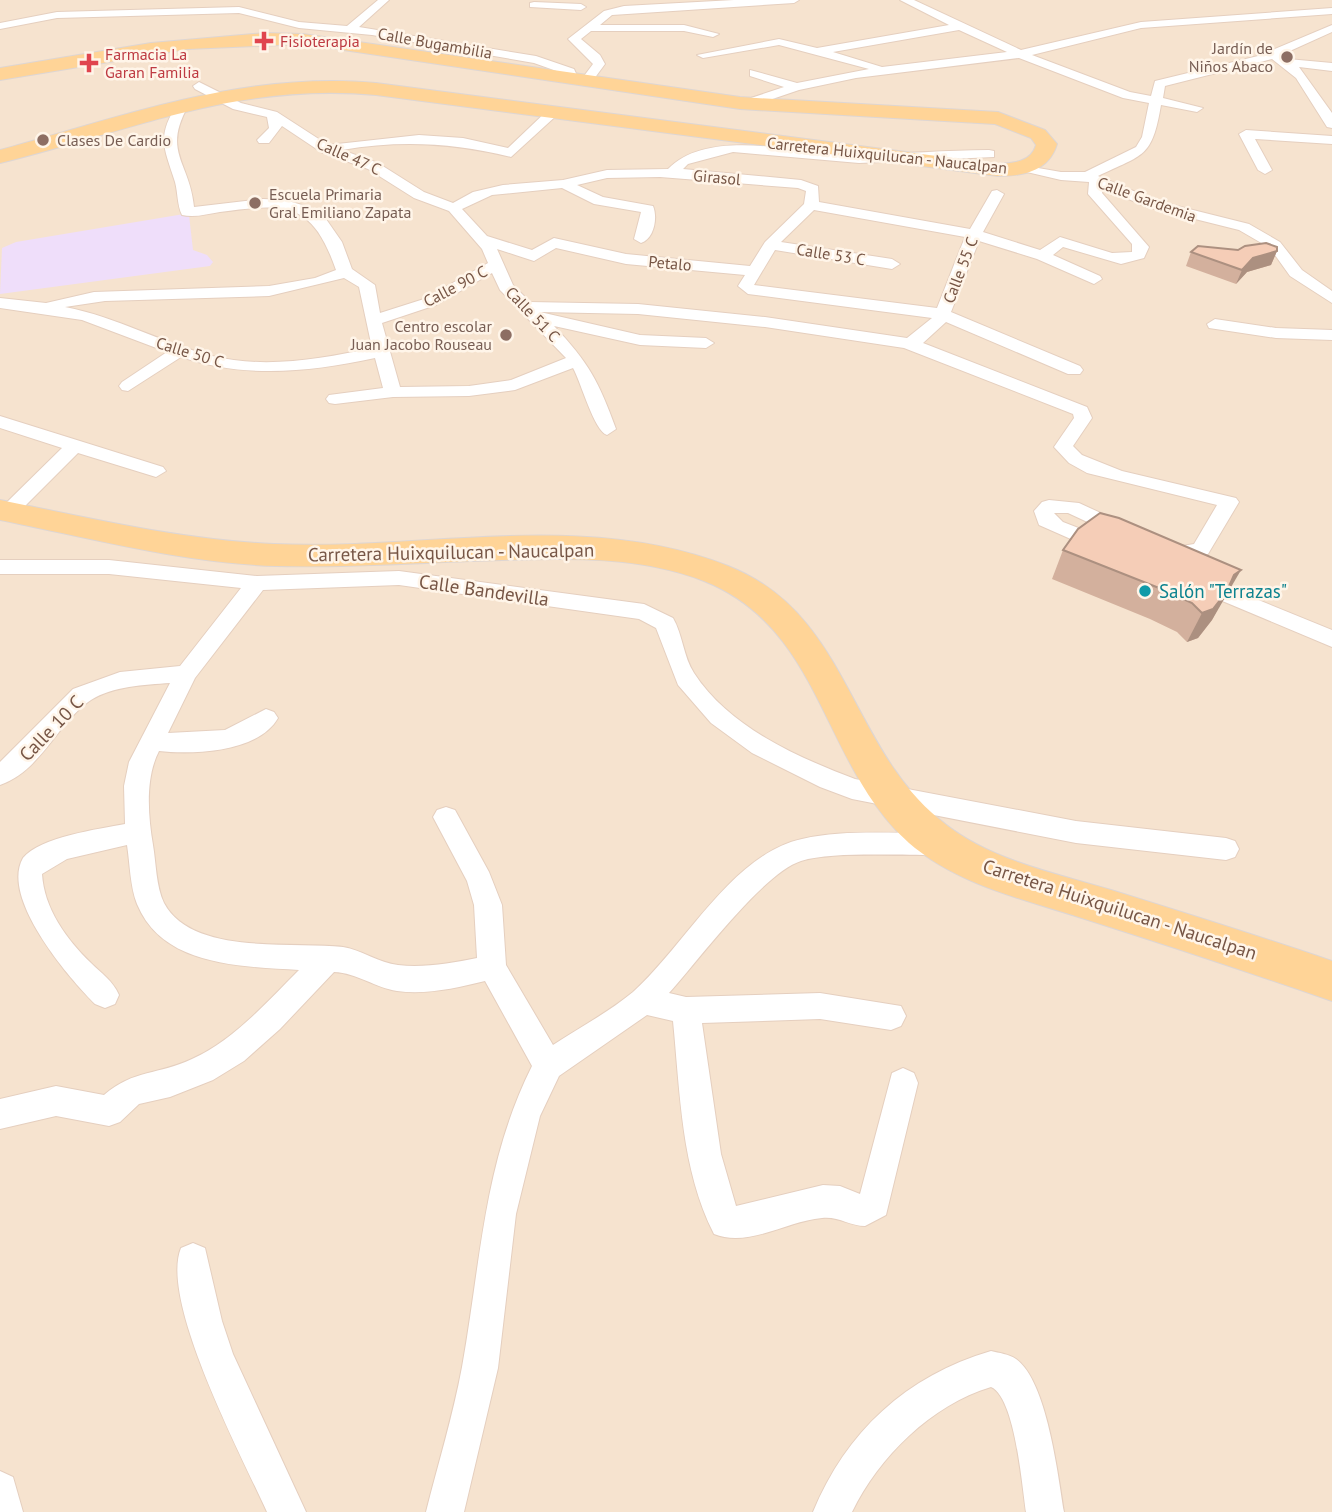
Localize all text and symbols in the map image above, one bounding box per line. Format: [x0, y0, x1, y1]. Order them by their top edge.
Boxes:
street label: Calle Bugambilia [376, 23, 494, 63]
marker: Fisioterapia [254, 31, 274, 51]
place label: Fisioterapia [280, 31, 360, 51]
place label: Jardín de Niños Abaco [1189, 38, 1273, 76]
place label: Farmacia La Garan Familia [105, 44, 200, 82]
marker: Jardín de Niños Abaco [1279, 49, 1295, 65]
marker: Farmacia La Garan Familia [79, 53, 99, 73]
place label: Clases De Cardio [57, 130, 171, 150]
marker: Clases De Cardio [35, 132, 51, 148]
street label: Carretera Huixquilucan - Naucalpan [766, 132, 1008, 178]
street label: Calle 47 C [314, 133, 384, 179]
street label: Girasol [692, 165, 742, 189]
street label: Calle Gardemia [1095, 172, 1199, 226]
place label: Escuela Primaria Gral Emiliano Zapata [269, 184, 411, 222]
marker: Escuela Primaria Gral Emiliano Zapata [247, 195, 263, 211]
street label: Calle 55 C [938, 234, 982, 306]
street label: Calle 53 C [795, 239, 867, 269]
street label: Petalo [648, 251, 692, 275]
street label: Calle 90 C [420, 261, 490, 311]
street label: Calle 51 C [502, 282, 564, 346]
place label: Centro escolar Juan Jacobo Rouseau [350, 316, 493, 354]
marker: Centro escolar Juan Jacobo Rouseau [498, 327, 514, 343]
street label: Calle 50 C [154, 332, 226, 372]
street label: Carretera Huixquilucan - Naucalpan [308, 538, 594, 566]
street label: Calle Bandevilla [418, 569, 550, 611]
place label: Salón "Terrazas" [1159, 579, 1287, 603]
marker: Salón "Terrazas" [1137, 583, 1153, 599]
street label: Calle 10 C [14, 690, 88, 766]
street label: Carretera Huixquilucan - Naucalpan [980, 853, 1260, 965]

